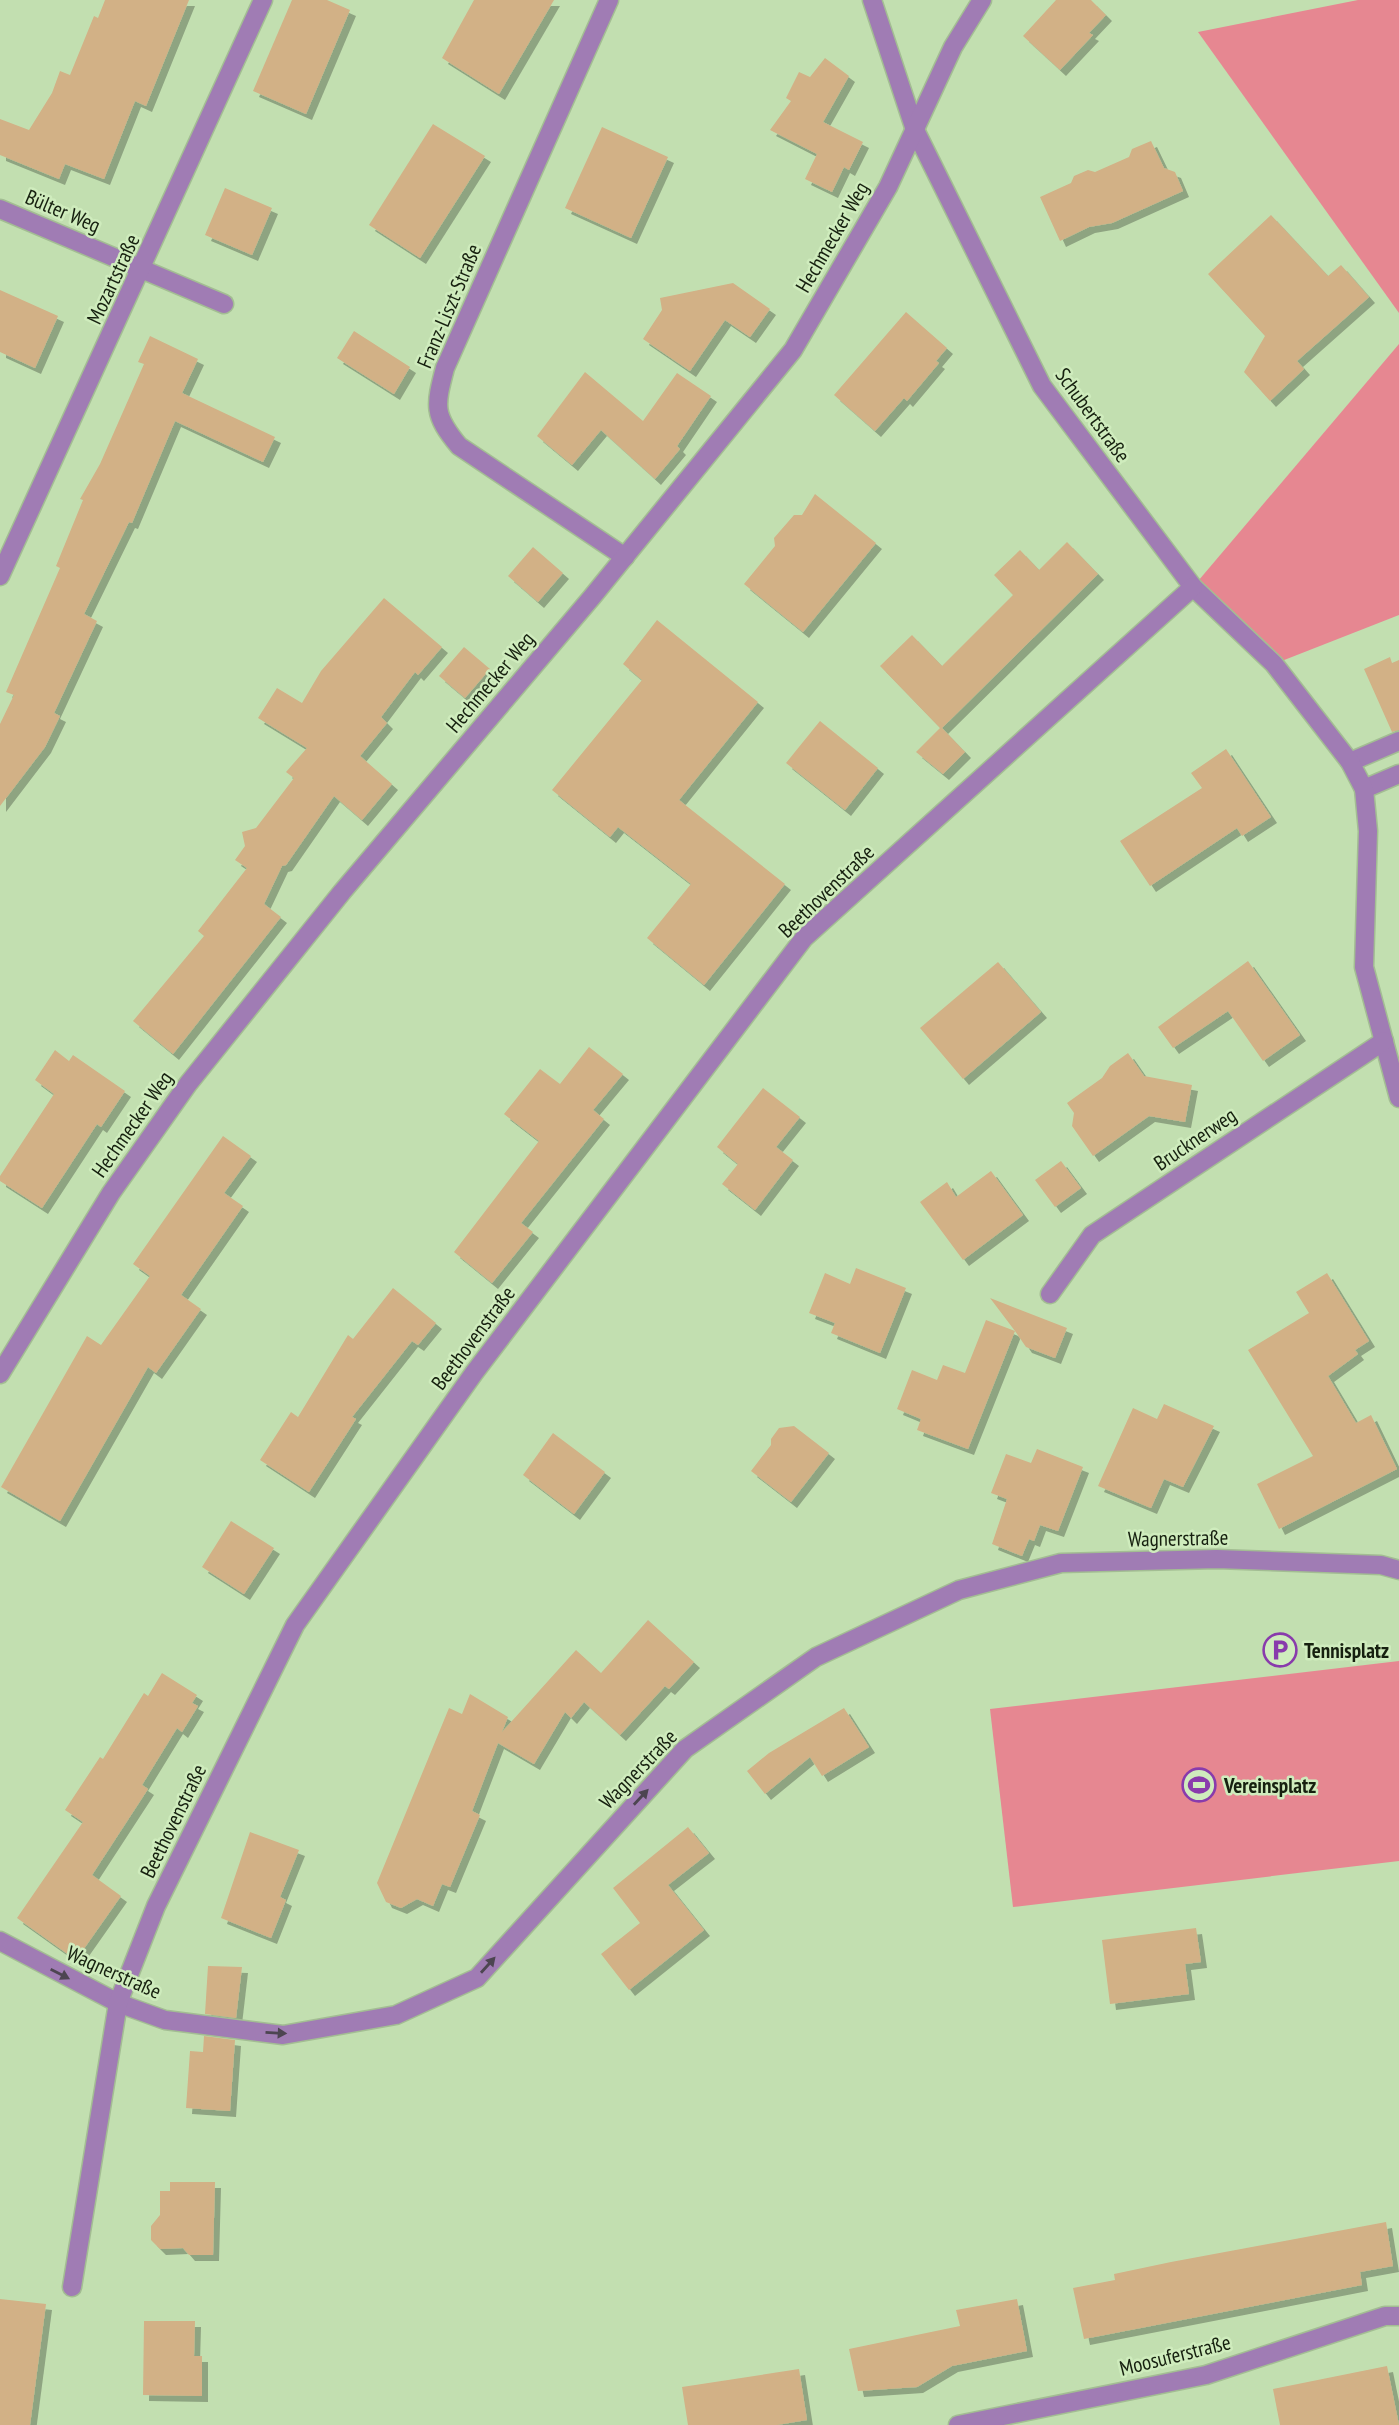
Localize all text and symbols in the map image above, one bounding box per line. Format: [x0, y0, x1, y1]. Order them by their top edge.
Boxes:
street label: Hechmecker Weg [789, 177, 875, 297]
street label: Bülter Weg [21, 183, 105, 239]
street label: Mozartstraße [80, 230, 146, 328]
street label: Franz-Liszt-Straße [411, 240, 487, 372]
street label: Schubertstraße [1050, 362, 1136, 468]
street label: Hechmecker Weg [440, 626, 540, 738]
street label: Beethovenstraße [772, 839, 880, 943]
street label: Hechmecker Weg [86, 1066, 178, 1182]
street label: Brucknerweg [1149, 1102, 1241, 1176]
street label: Beethovenstraße [425, 1281, 521, 1395]
street label: Wagnerstraße [1128, 1524, 1228, 1552]
parking icon: Tennisplatz [1261, 1631, 1299, 1669]
place label: Tennisplatz [1304, 1637, 1389, 1664]
street label: Wagnerstraße [593, 1723, 683, 1815]
street label: Beethovenstraße [134, 1760, 212, 1882]
sports icon: Vereinsplatz [1180, 1766, 1218, 1804]
place label: Vereinsplatz [1223, 1772, 1316, 1799]
one-way arrow [633, 1789, 649, 1806]
street label: Wagnerstraße [63, 1939, 165, 2005]
one-way arrow [480, 1957, 496, 1974]
one-way arrow [50, 1968, 70, 1979]
one-way arrow [266, 2028, 288, 2039]
street label: Moosuferstraße [1117, 2328, 1233, 2382]

